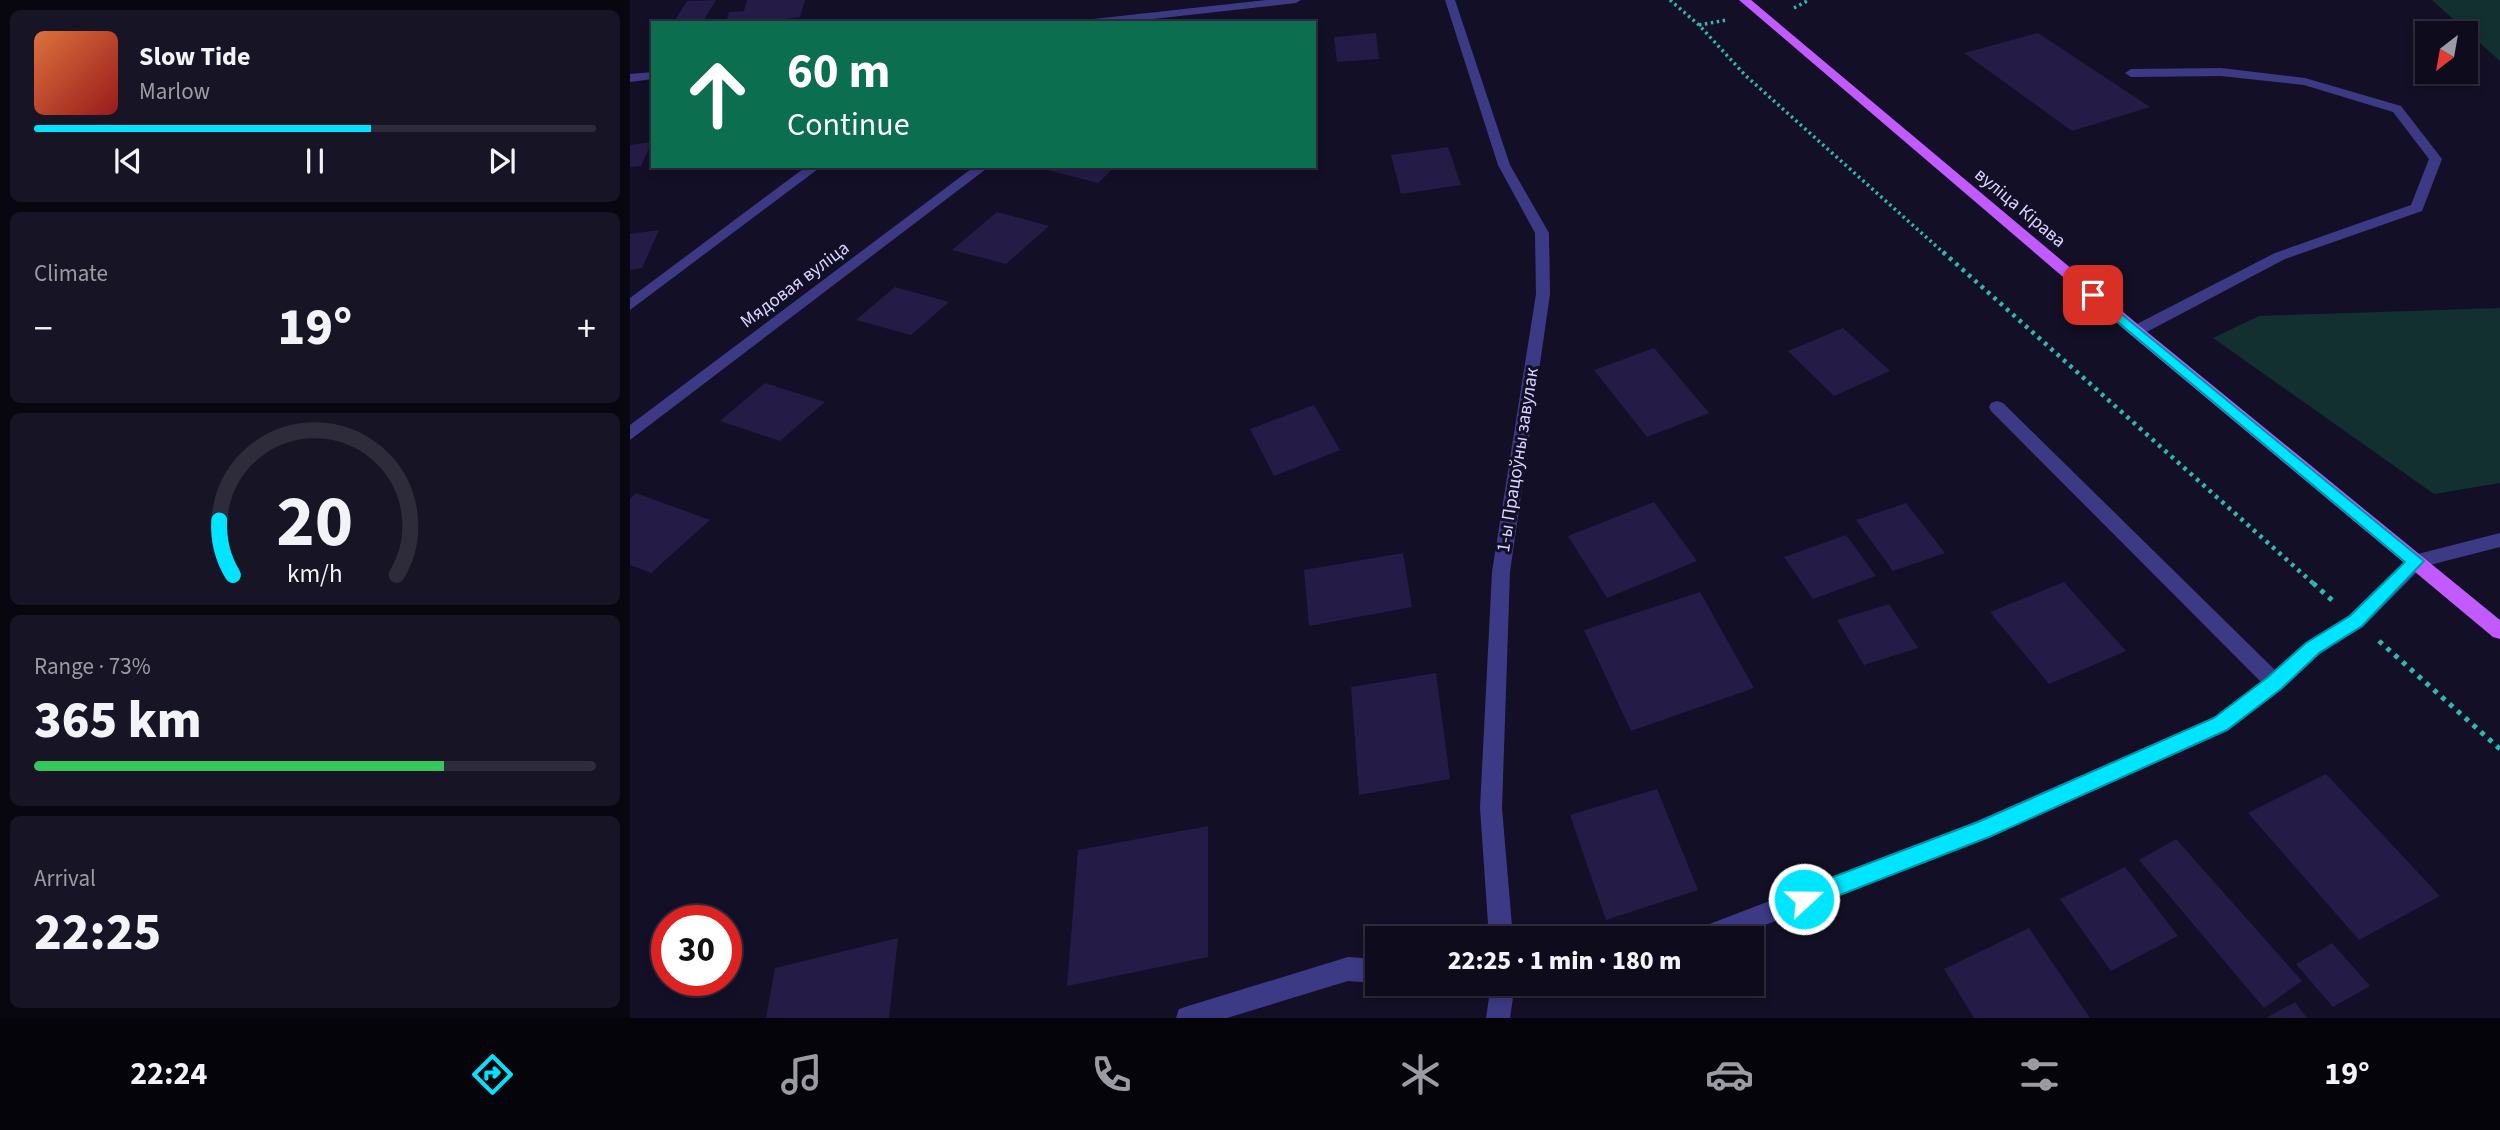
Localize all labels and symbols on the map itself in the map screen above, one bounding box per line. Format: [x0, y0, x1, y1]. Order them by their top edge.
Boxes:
north arrow [2415, 21, 2478, 84]
street label: вуліца Кірава [1968, 162, 2072, 254]
street label: Мядовая вуліца [735, 235, 855, 335]
pin [2063, 265, 2123, 325]
street label: 1-ы Працоўны завулак [1490, 365, 1546, 554]
position arrow [1767, 862, 1841, 936]
speed limit sign: 30 [651, 905, 742, 996]

